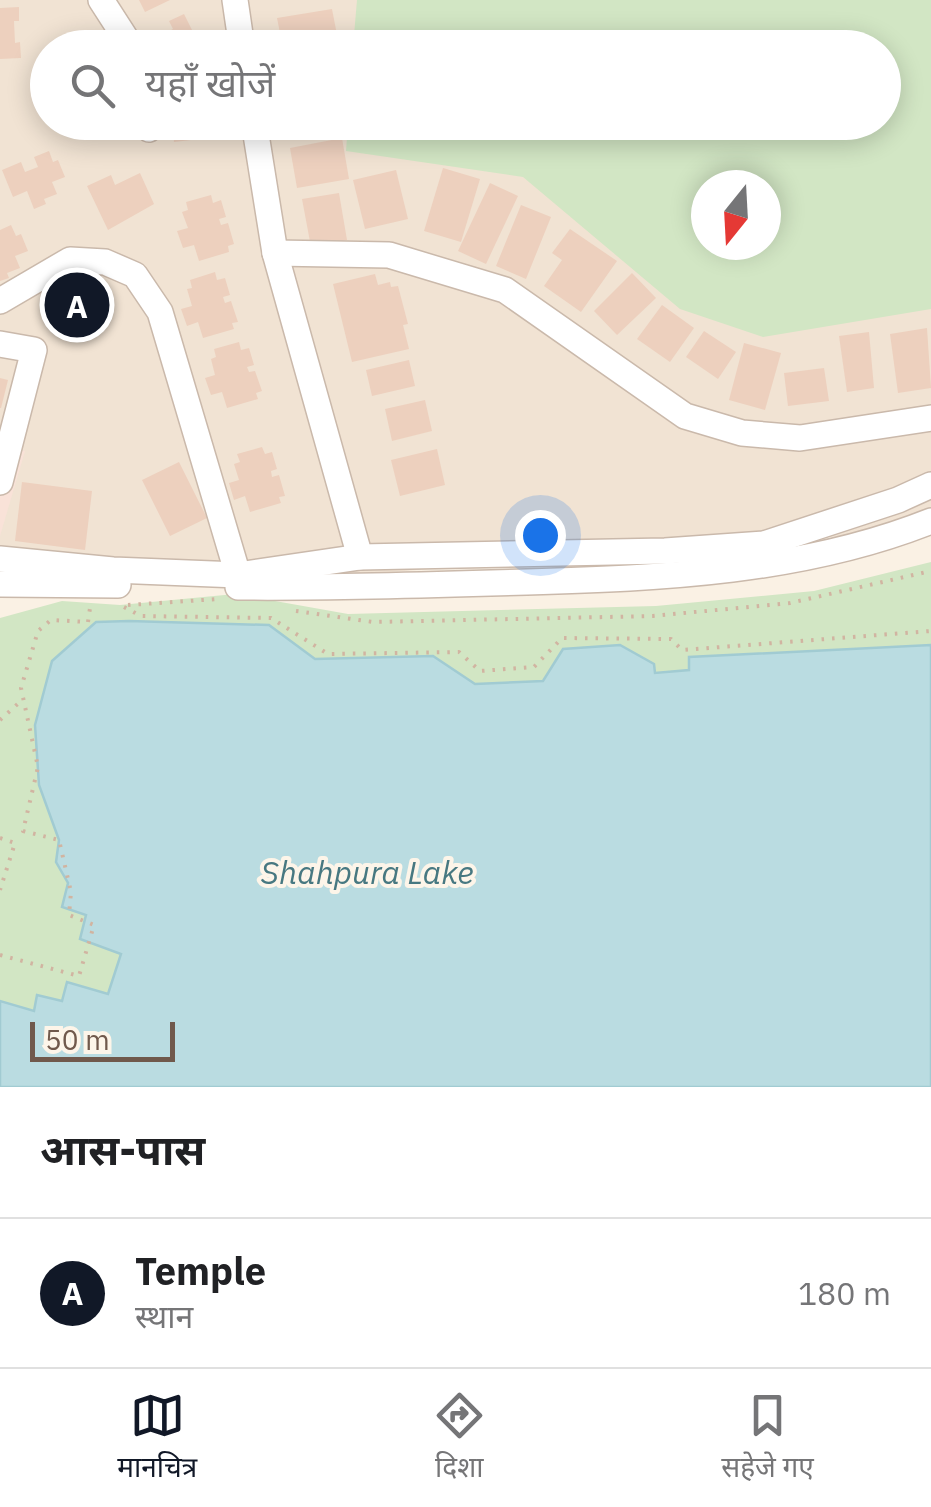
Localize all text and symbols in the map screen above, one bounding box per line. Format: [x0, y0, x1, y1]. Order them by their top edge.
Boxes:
search box [30, 30, 901, 140]
icon: search [65, 58, 120, 113]
text: यहाँ खोजें [145, 58, 275, 107]
north arrow [691, 170, 781, 260]
pin: A [44, 268, 110, 342]
your location [515, 510, 566, 561]
water label: Shahpura Lake [260, 851, 474, 893]
scale bar [30, 1017, 175, 1062]
text: 50 m [45, 1021, 110, 1058]
text: आस-पास [40, 1122, 205, 1177]
text: Temple [135, 1246, 266, 1295]
text: A [62, 1272, 83, 1314]
text: 180 m [798, 1272, 891, 1314]
text: स्थान [135, 1295, 193, 1337]
tab: मानचित्र [117, 1388, 197, 1488]
tab: दिशा [432, 1388, 487, 1488]
tab: सहेजे गए [721, 1388, 814, 1488]

